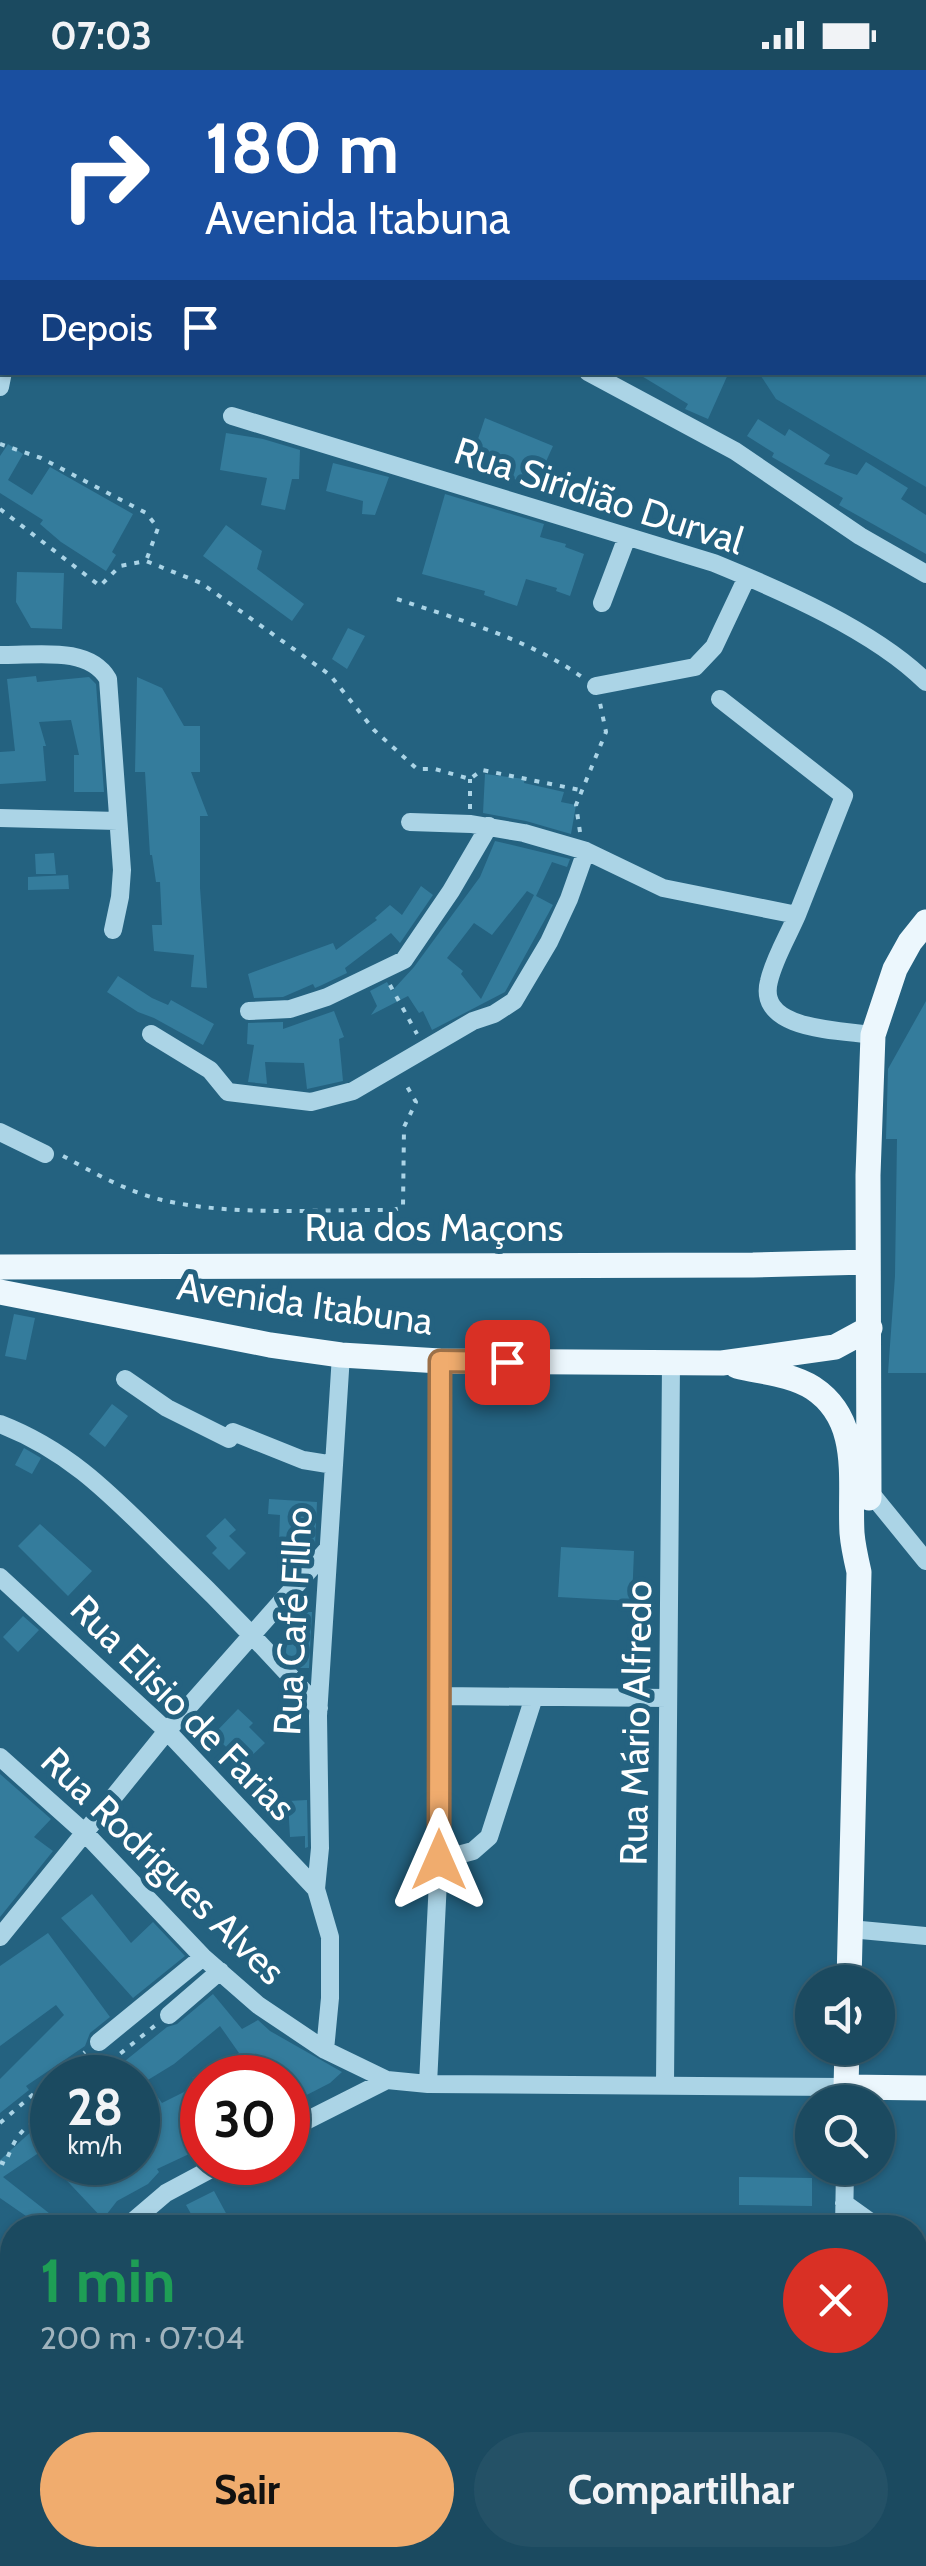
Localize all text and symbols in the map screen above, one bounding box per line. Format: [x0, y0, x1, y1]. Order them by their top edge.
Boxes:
text: 07:03 [50, 12, 152, 59]
text: 180 m [205, 105, 399, 191]
icon: right [40, 110, 170, 240]
text: Avenida Itabuna [205, 191, 510, 245]
icon: arrive [173, 300, 228, 355]
text: Depois [40, 304, 153, 351]
street label: Rua Siridião Durval [449, 427, 750, 564]
street label: Rua dos Maçons [304, 1204, 564, 1251]
street label: Avenida Itabuna [174, 1262, 436, 1345]
pin [465, 1320, 550, 1405]
icon: arrive [480, 1335, 535, 1390]
street label: Rua Café Filho [263, 1505, 322, 1737]
street label: Rua Mário Alfredo [610, 1580, 661, 1866]
street label: Rua Elisio de Farias [61, 1585, 306, 1830]
street label: Rua Rodrigues Alves [31, 1737, 295, 1994]
position arrow [387, 1808, 491, 1912]
map controls [795, 1965, 895, 2185]
button: sound [795, 1965, 895, 2065]
speed limit sign: 30 [180, 2055, 310, 2185]
text: 28 [67, 2077, 123, 2138]
button: search [795, 2085, 895, 2185]
text: km/h [68, 2130, 122, 2160]
text: 1 min [40, 2244, 175, 2317]
button: close [783, 2248, 888, 2353]
text: 200 m · 07:04 [40, 2318, 244, 2357]
button: Sair [40, 2432, 454, 2547]
button: Compartilhar [474, 2432, 888, 2547]

